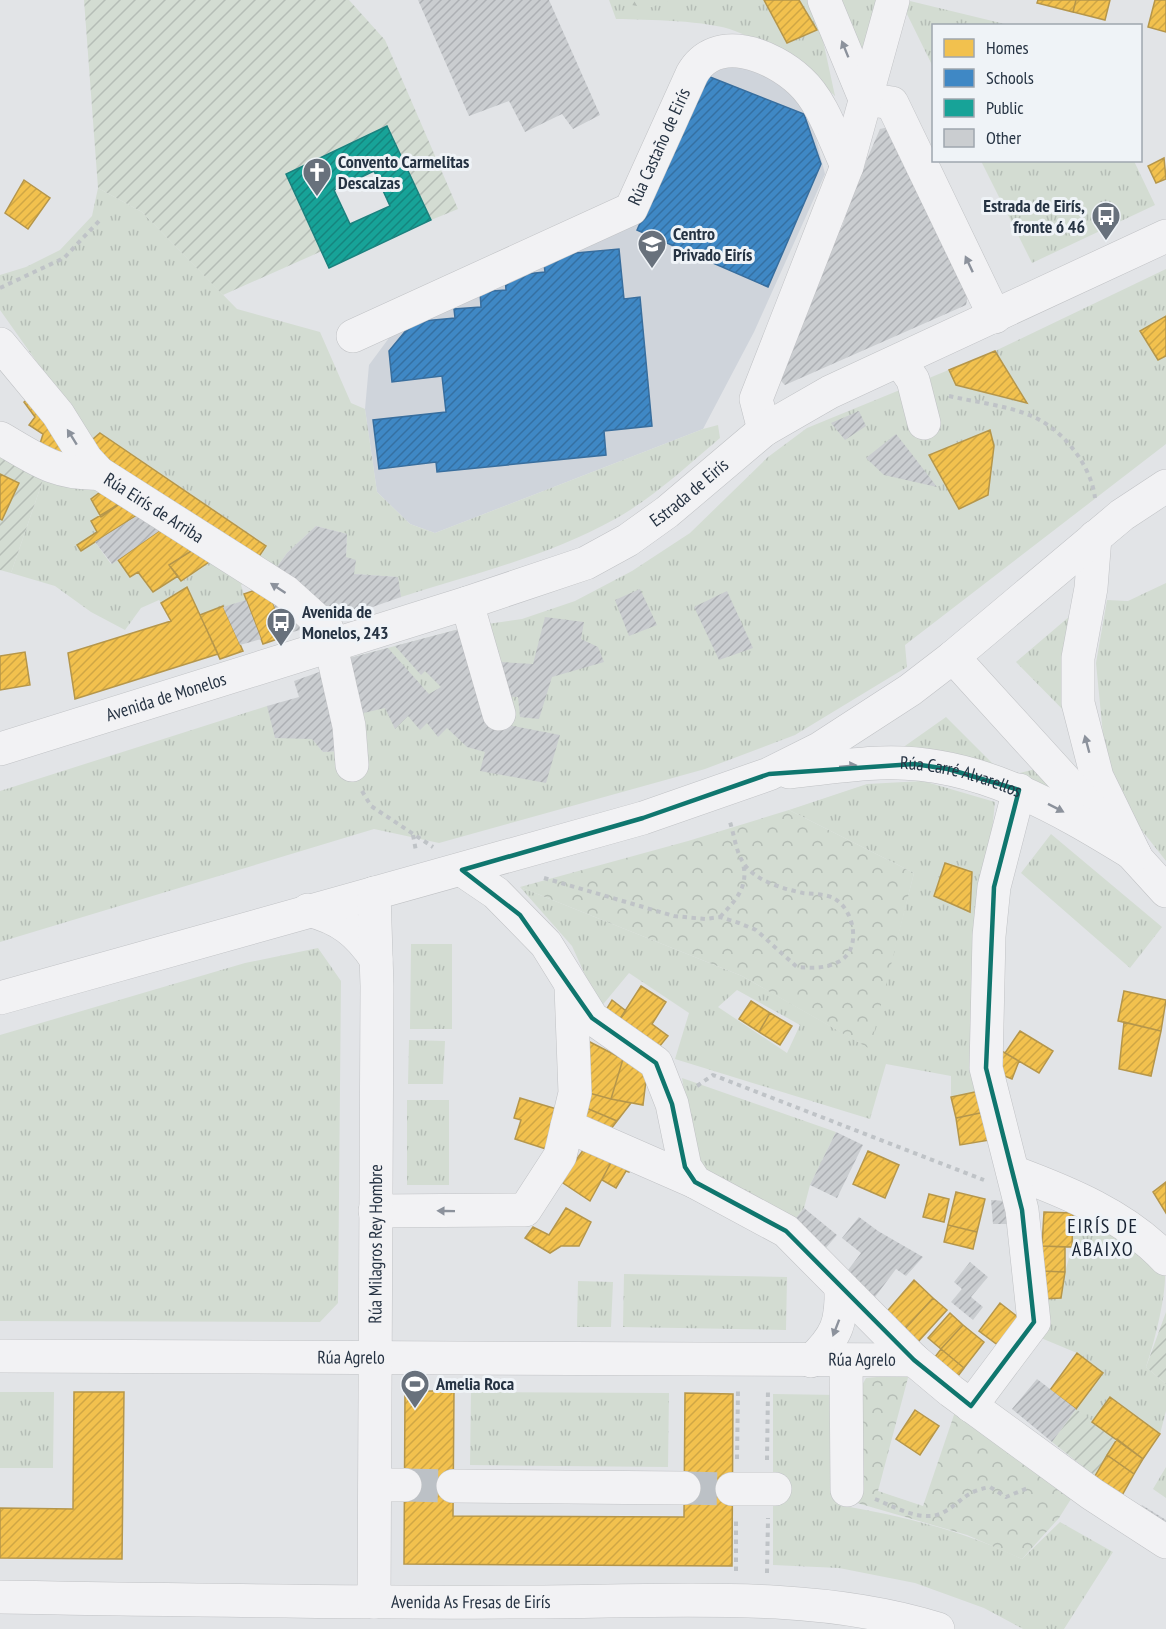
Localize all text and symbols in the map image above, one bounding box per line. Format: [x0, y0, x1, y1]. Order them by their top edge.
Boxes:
legend [932, 24, 1142, 162]
text: Homes [986, 36, 1029, 59]
one-way arrow [840, 40, 850, 58]
text: Schools [986, 66, 1034, 89]
street label: Rúa Castaño de Eirís [622, 84, 695, 209]
text: Public [986, 96, 1024, 119]
text: Other [986, 126, 1021, 149]
place label: Convento Carmelitas Descalzas [338, 150, 469, 194]
church icon: Convento Carmelitas Descalzas [301, 156, 333, 198]
place label: Estrada de Eirís, fronte ó 46 [983, 194, 1085, 238]
bus stop icon: Estrada de Eirís, fronte ó 46 [1090, 200, 1122, 242]
place label: Centro Privado Eirís [673, 222, 752, 266]
school or university icon: Centro Privado Eirís [636, 228, 668, 270]
one-way arrow [965, 256, 974, 273]
one-way arrow [67, 429, 78, 445]
street label: Estrada de Eirís [645, 453, 733, 532]
street label: Rúa Eirís de Arriba [100, 467, 208, 548]
one-way arrow [270, 582, 286, 593]
place label: Avenida de Monelos, 243 [301, 600, 389, 644]
bus stop icon: Avenida de Monelos, 243 [265, 606, 297, 648]
street label: Avenida de Monelos [103, 667, 229, 726]
one-way arrow [1082, 735, 1091, 753]
street label: Rúa Carré Alvarellos [900, 751, 1025, 802]
one-way arrow [839, 761, 858, 771]
one-way arrow [1048, 804, 1065, 813]
street label: Rúa Milagros Rey Hombre [363, 1164, 387, 1324]
one-way arrow [436, 1206, 455, 1216]
district label: EIRÍS DE ABAIXO [1067, 1213, 1139, 1262]
one-way arrow [831, 1319, 840, 1337]
street label: Rúa Agrelo [317, 1345, 385, 1369]
street label: Rúa Agrelo [828, 1348, 896, 1371]
sports icon: Amelia Roca [399, 1368, 431, 1410]
place label: Amelia Roca [435, 1372, 514, 1395]
street label: Avenida As Fresas de Eirís [391, 1590, 551, 1613]

